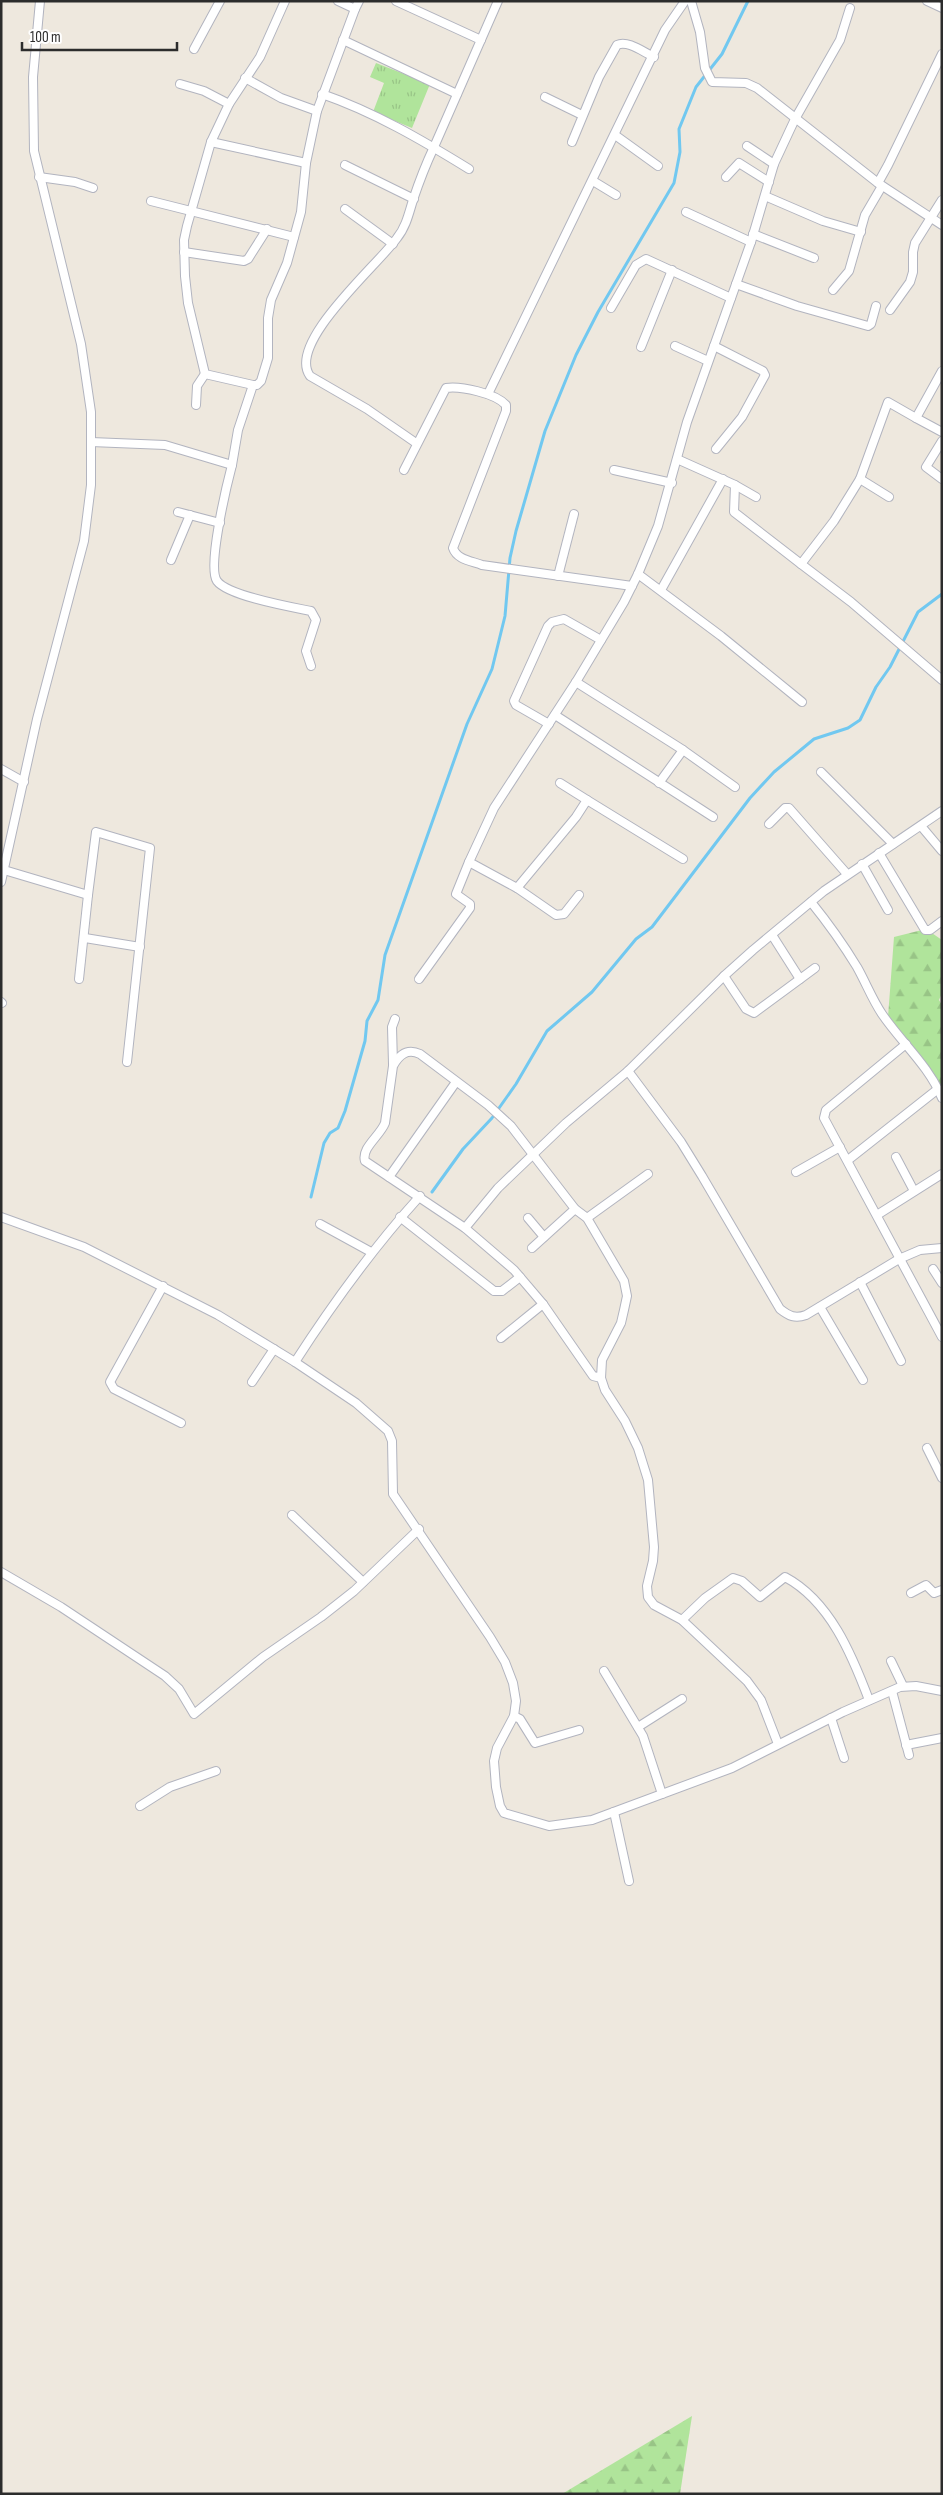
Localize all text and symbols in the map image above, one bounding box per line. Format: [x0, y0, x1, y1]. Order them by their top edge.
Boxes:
scale bar [22, 20, 178, 52]
text: 100 m [30, 28, 61, 47]

